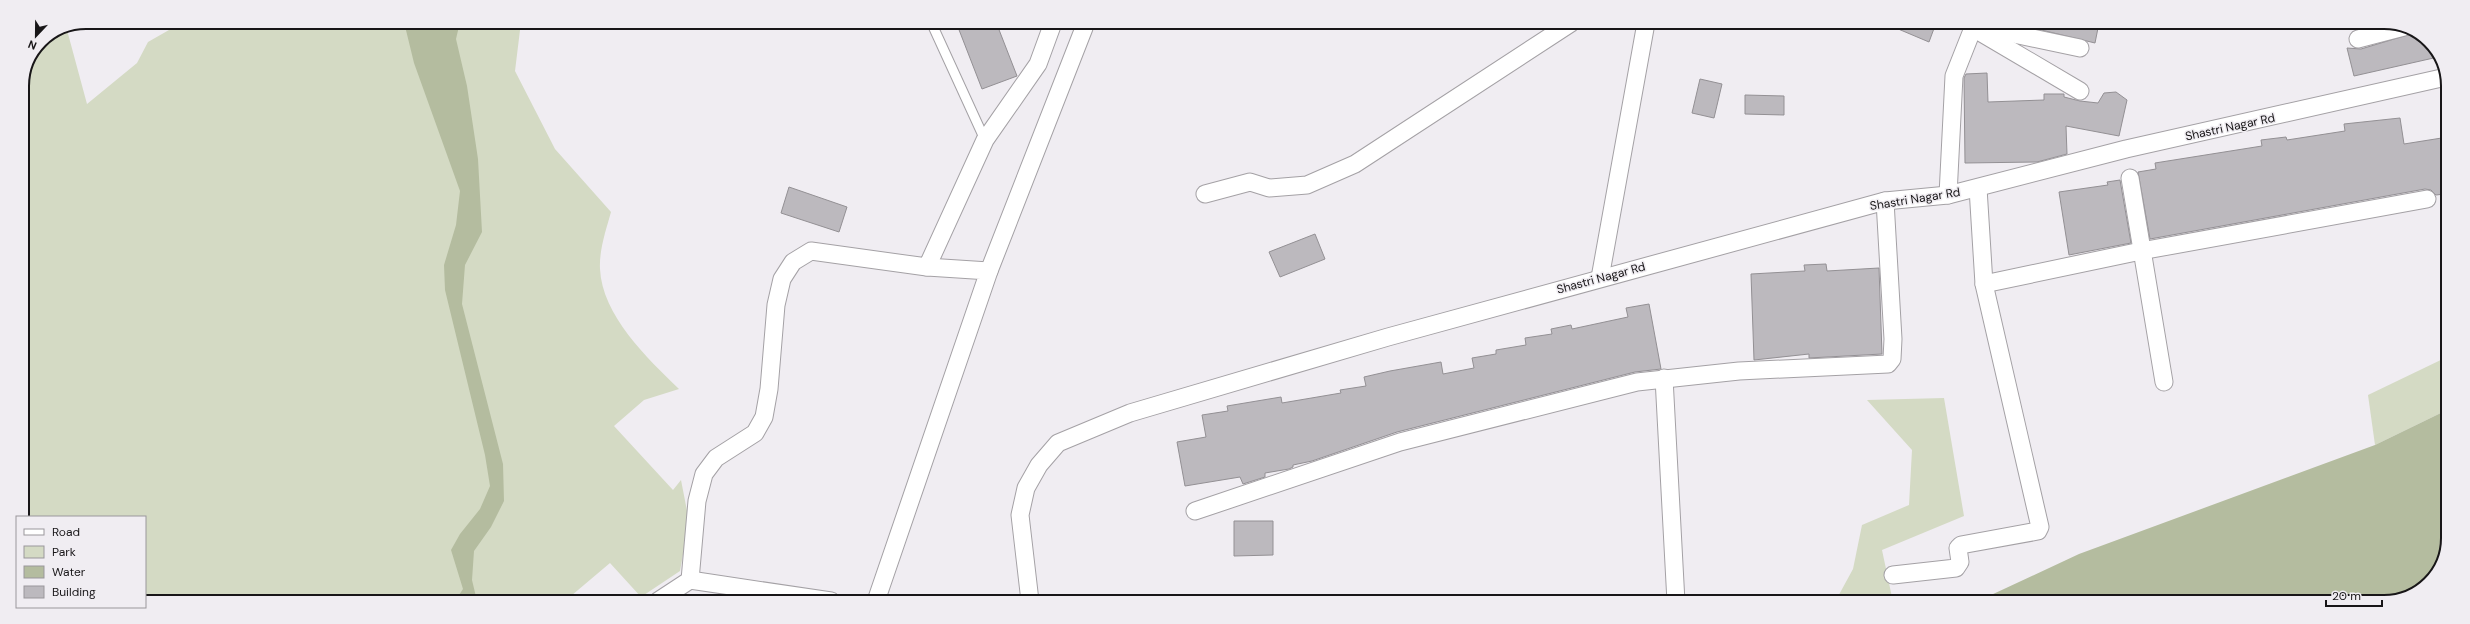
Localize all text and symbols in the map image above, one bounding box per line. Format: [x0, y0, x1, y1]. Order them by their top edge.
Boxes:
north arrow [16, 16, 56, 56]
text: N [26, 37, 39, 53]
street label: Shastri Nagar Rd [2184, 110, 2276, 144]
street label: Shastri Nagar Rd [1869, 184, 1961, 214]
street label: Shastri Nagar Rd [1555, 258, 1647, 298]
legend [16, 516, 146, 608]
text: Road [52, 524, 80, 540]
text: Park [52, 544, 76, 560]
text: Water [52, 564, 86, 580]
scale bar [2326, 582, 2382, 608]
text: Building [52, 584, 96, 600]
text: 20 m [2332, 588, 2361, 604]

